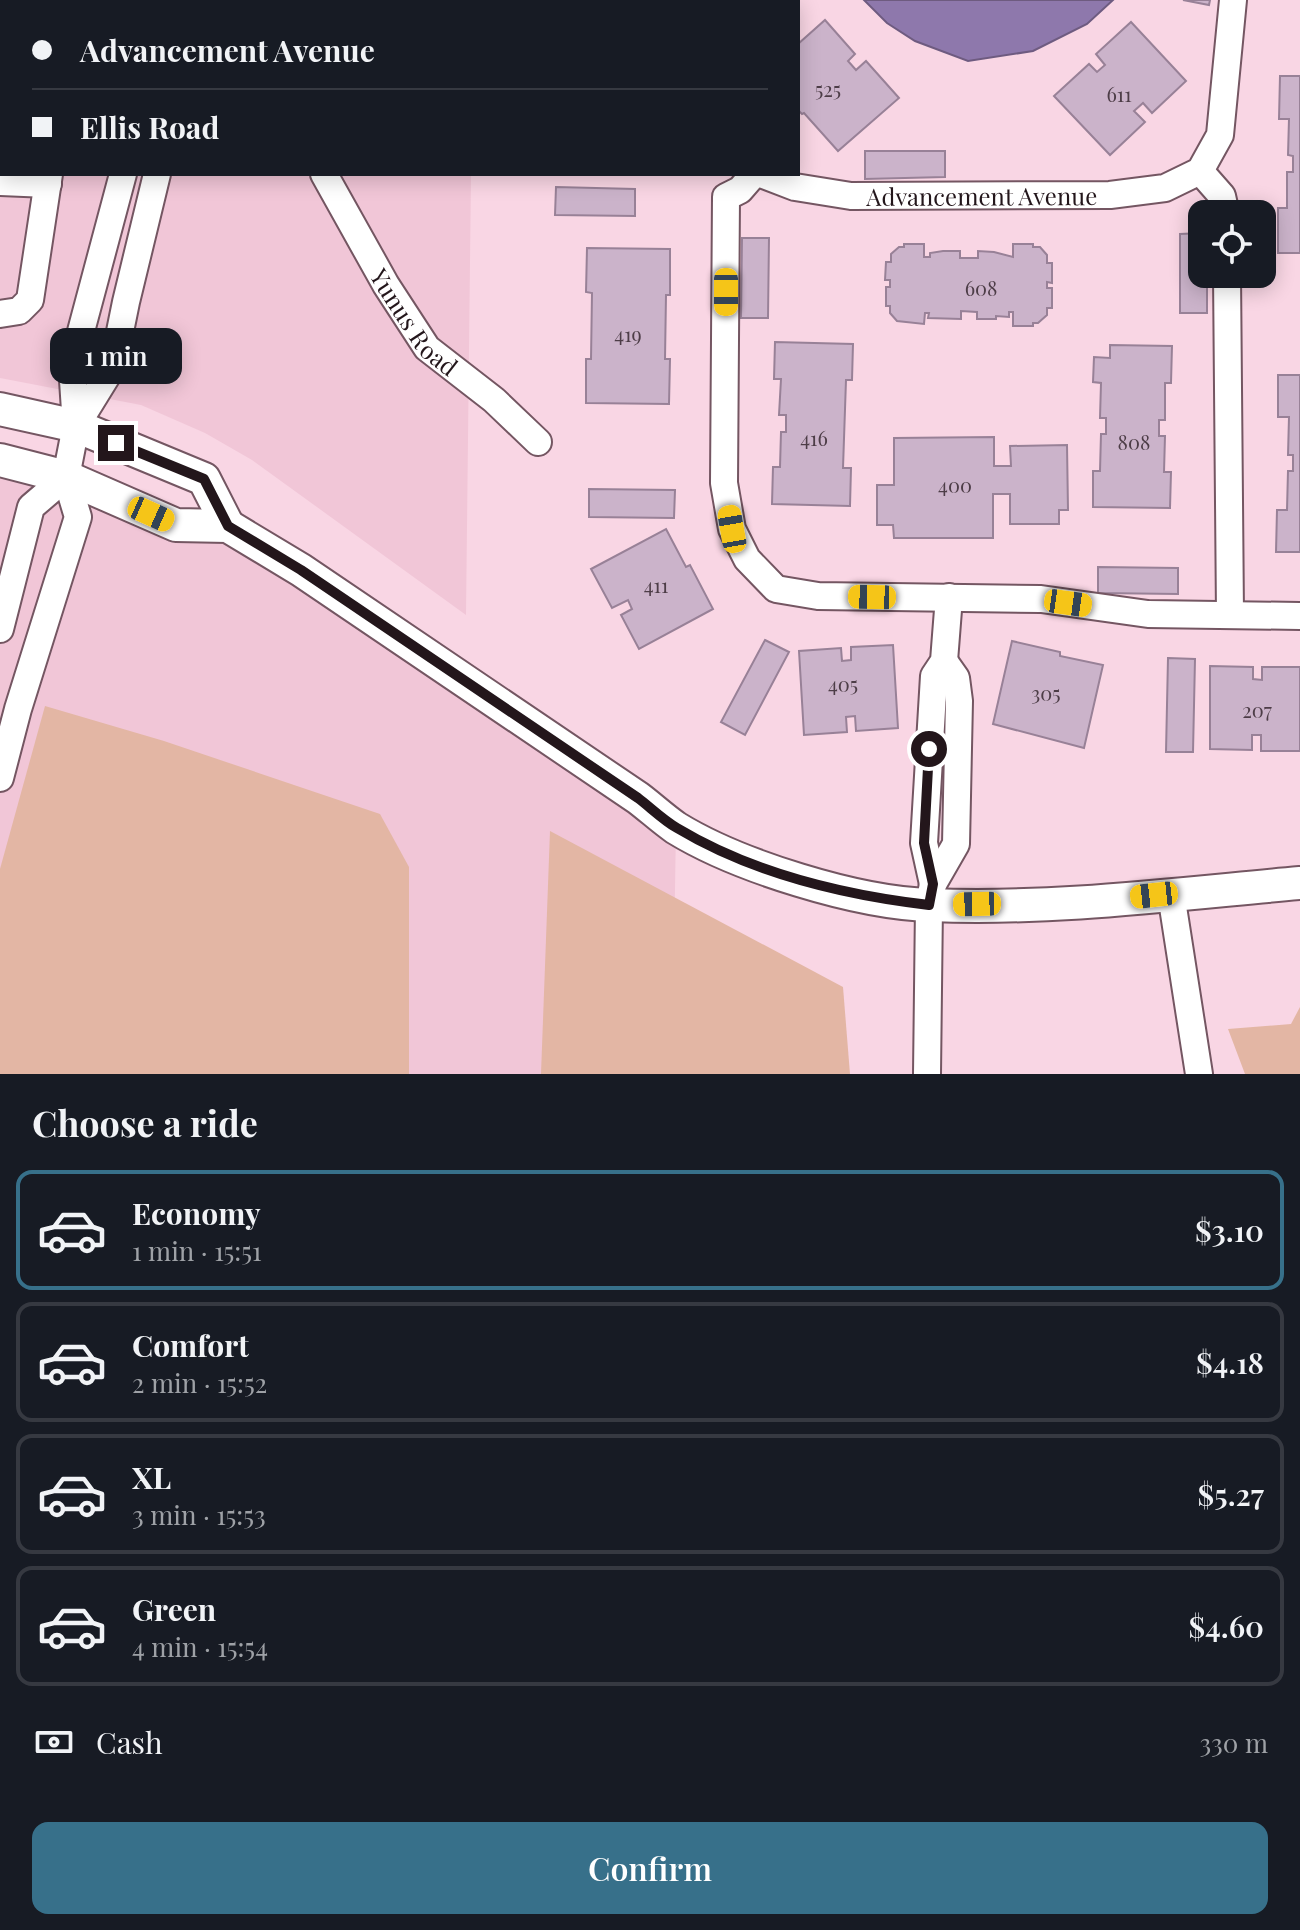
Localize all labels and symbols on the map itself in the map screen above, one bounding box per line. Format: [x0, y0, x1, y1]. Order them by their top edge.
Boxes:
house number: 525 [815, 75, 841, 102]
house number: 611 [1106, 80, 1132, 107]
street label: Advancement Avenue [865, 179, 1097, 212]
street label: Yunus Road [363, 262, 465, 382]
car [714, 268, 738, 316]
house number: 608 [965, 274, 997, 301]
house number: 419 [614, 320, 642, 347]
callout: 1 min [50, 327, 182, 383]
house number: 416 [800, 424, 828, 451]
route end [98, 425, 134, 461]
house number: 808 [1118, 428, 1150, 455]
house number: 400 [938, 471, 972, 498]
car [124, 493, 178, 535]
car [716, 503, 748, 555]
house number: 411 [644, 571, 668, 598]
car [848, 585, 896, 609]
car [1043, 588, 1093, 618]
house number: 405 [828, 670, 858, 697]
house number: 305 [1031, 679, 1061, 706]
house number: 207 [1242, 696, 1272, 723]
route start [911, 731, 947, 767]
car [1129, 881, 1179, 909]
car [953, 892, 1001, 916]

